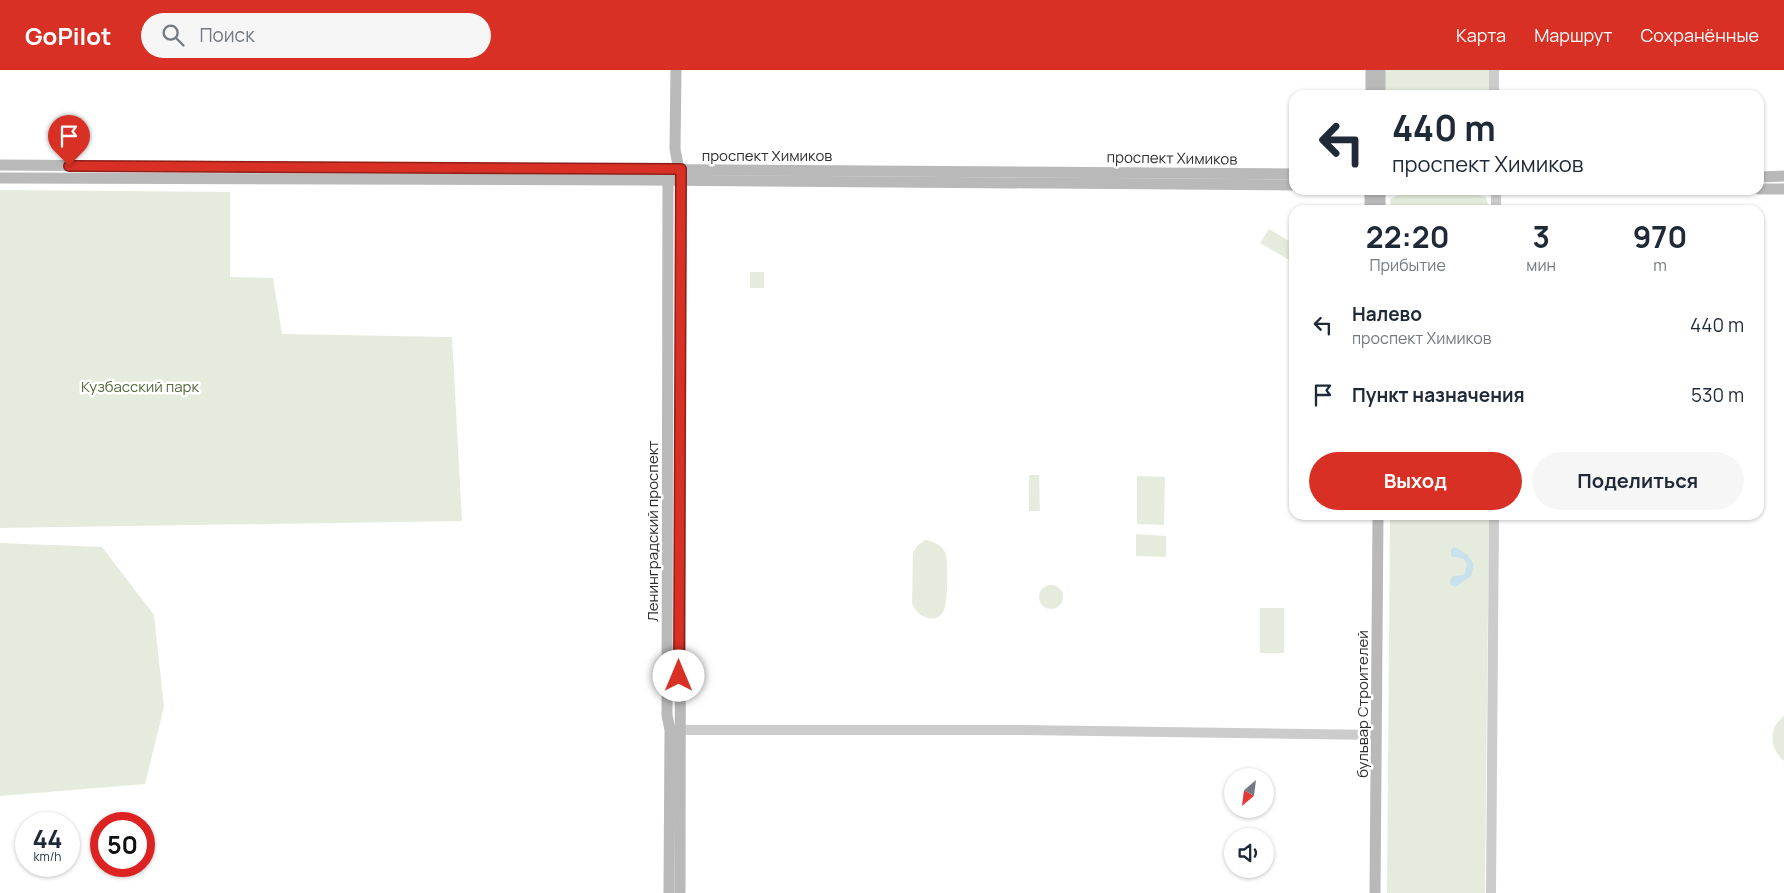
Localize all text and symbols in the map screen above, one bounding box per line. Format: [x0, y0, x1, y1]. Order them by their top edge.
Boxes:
search box [141, 13, 491, 58]
text: GoPilot [25, 19, 111, 52]
icon: search [159, 21, 187, 49]
text: Поиск [199, 22, 255, 48]
text: Карта [1456, 23, 1506, 47]
text: Маршрут [1534, 23, 1612, 47]
text: Сохранённые [1640, 23, 1759, 47]
text: 440 m [1392, 104, 1496, 152]
icon: left [1309, 110, 1374, 175]
pin [48, 115, 90, 166]
icon: arrive [55, 122, 83, 150]
street label: проспект Химиков [702, 145, 832, 166]
street label: проспект Химиков [1106, 146, 1238, 170]
text: проспект Химиков [1392, 149, 1584, 179]
text: 22:20 [1366, 216, 1449, 257]
text: 3 [1532, 216, 1550, 257]
text: 970 [1633, 216, 1687, 257]
text: Прибытие [1370, 254, 1446, 276]
text: мин [1526, 254, 1556, 276]
text: m [1653, 254, 1667, 276]
text: Налево [1352, 301, 1422, 327]
icon: left [1309, 311, 1337, 339]
text: 440 m [1690, 312, 1744, 338]
text: проспект Химиков [1352, 327, 1491, 349]
park label: Кузбасский парк [81, 376, 199, 397]
icon: arrive [1309, 381, 1337, 409]
text: Пункт назначения [1352, 382, 1525, 408]
text: 530 m [1691, 382, 1744, 408]
street label: Ленинградский проспект [642, 440, 663, 622]
button: Выход [1309, 452, 1522, 510]
button: Поделиться [1532, 452, 1744, 510]
street label: бульвар Строителей [1352, 630, 1373, 778]
position arrow [652, 649, 704, 701]
north arrow [1224, 768, 1274, 818]
map controls [1224, 768, 1274, 878]
speed limit sign: 50 [90, 812, 155, 877]
text: 44 [32, 821, 63, 856]
button: sound [1224, 828, 1274, 878]
text: km/h [34, 848, 61, 865]

